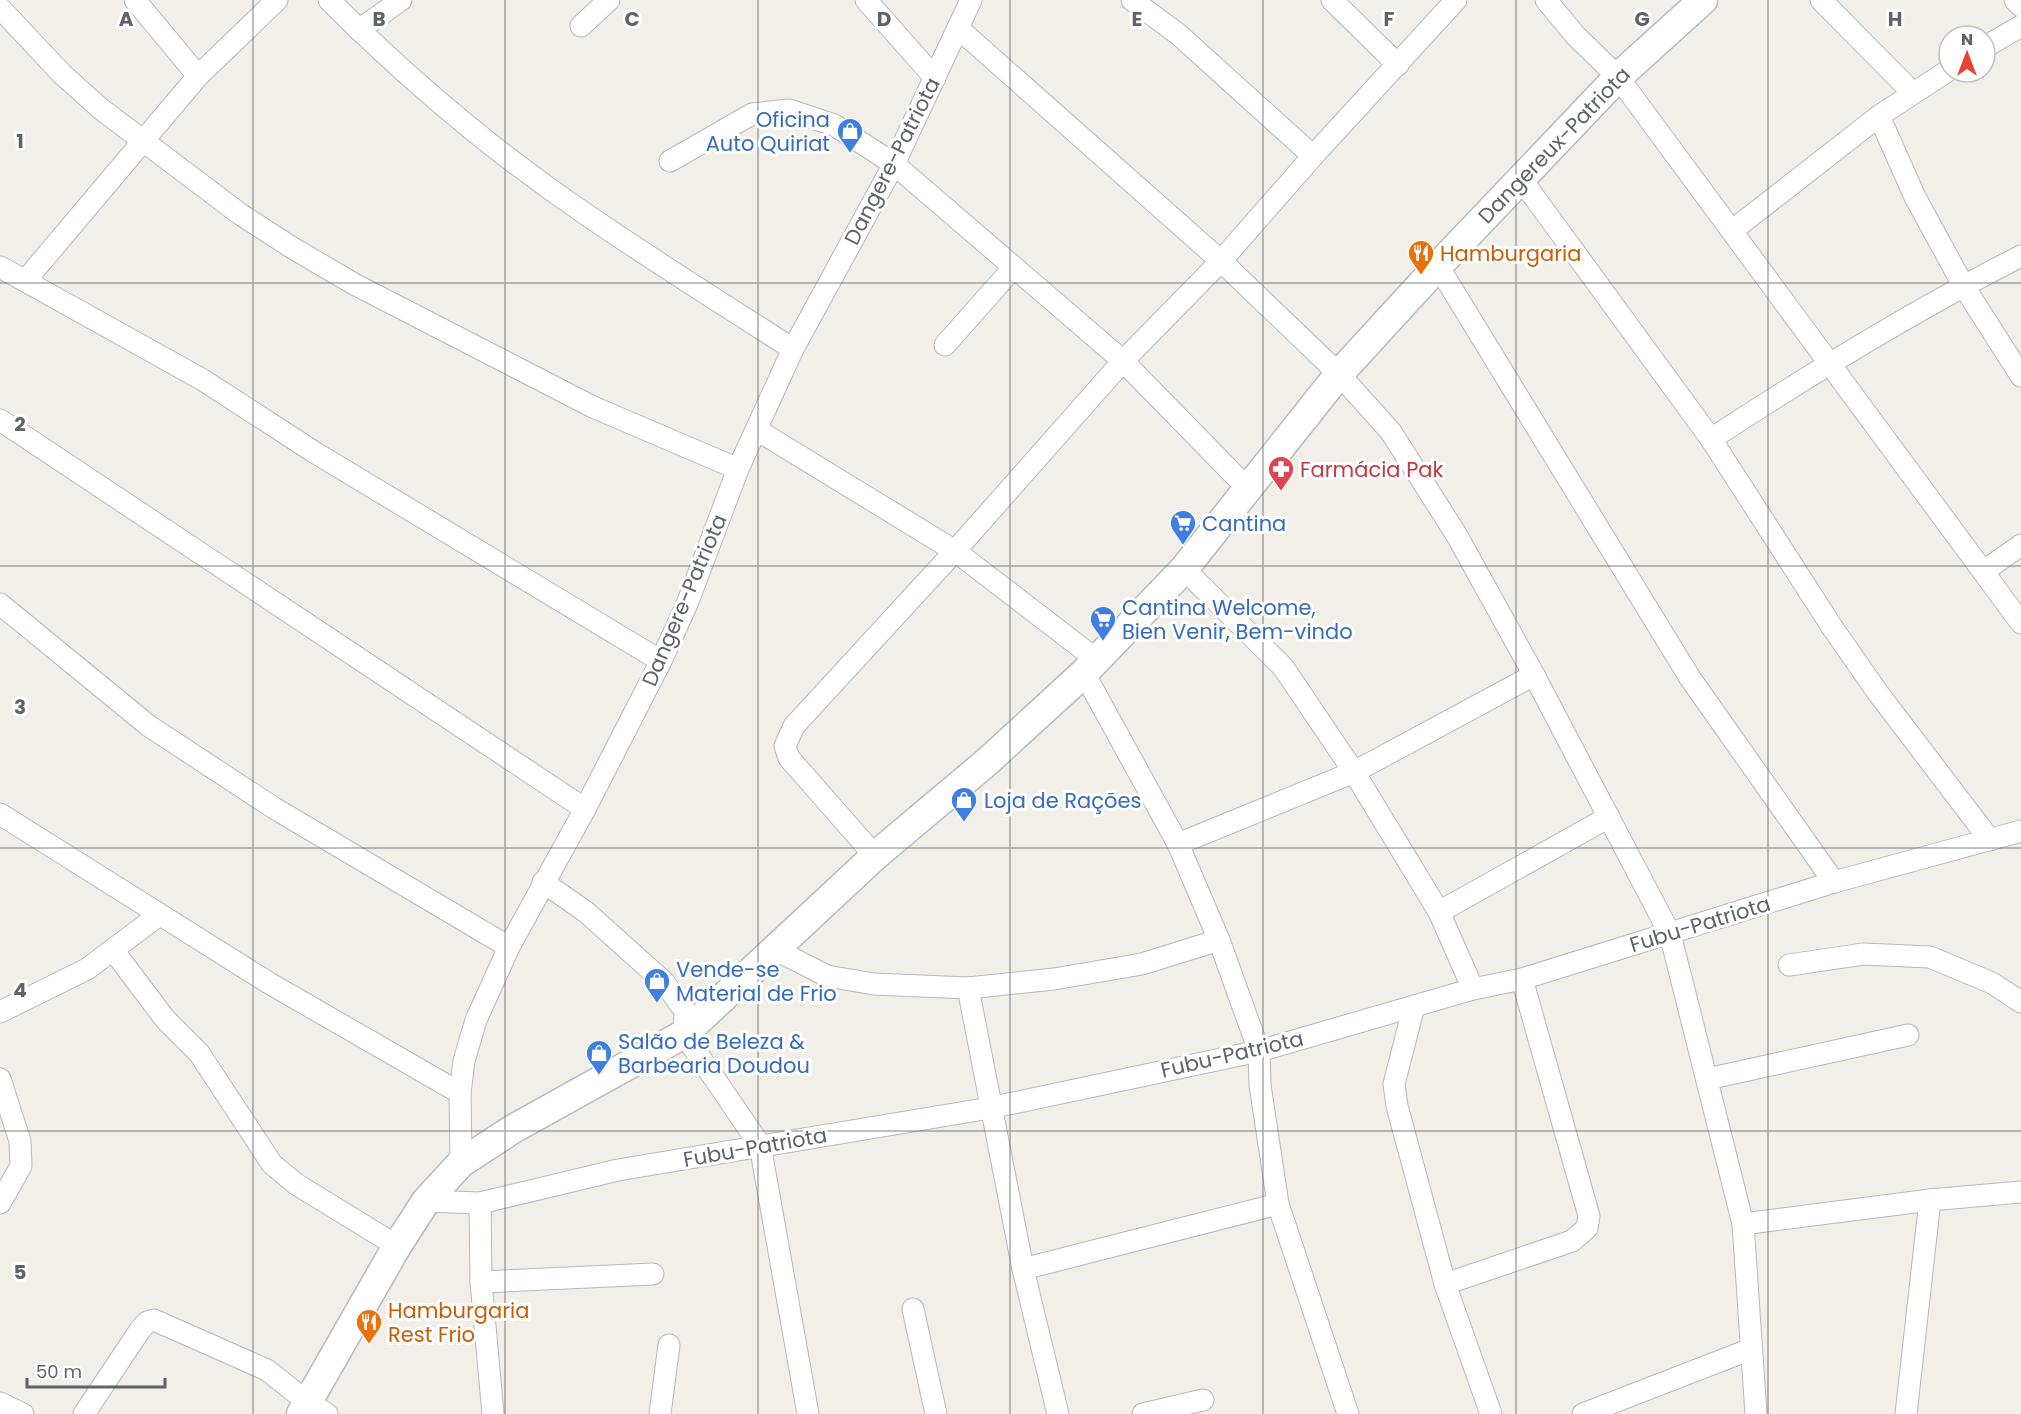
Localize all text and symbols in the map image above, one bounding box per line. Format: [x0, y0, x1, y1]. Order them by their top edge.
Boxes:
text: A [119, 5, 134, 33]
text: B [372, 5, 386, 33]
text: C [624, 5, 640, 33]
text: D [877, 5, 891, 33]
text: E [1132, 5, 1142, 33]
text: F [1384, 5, 1395, 33]
text: G [1634, 5, 1650, 33]
text: H [1888, 5, 1902, 33]
north arrow [1937, 24, 1997, 84]
text: N [1961, 28, 1973, 51]
street label: Dangereux-Patriota [1471, 60, 1637, 230]
street label: Dangere-Patriota [837, 72, 947, 250]
place label: Oficina Auto Quiriat [706, 105, 830, 158]
shop icon: Oficina Auto Quiriat [835, 116, 865, 154]
text: 1 [16, 127, 24, 155]
restaurant icon: Hamburgaria [1406, 238, 1436, 276]
place label: Hamburgaria [1440, 239, 1581, 268]
text: 2 [14, 410, 26, 438]
pharmacy icon: Farmácia Pak [1266, 454, 1296, 492]
place label: Farmácia Pak [1300, 455, 1444, 484]
supermarket icon: Cantina [1168, 508, 1198, 546]
street label: Dangere-Patriota [635, 509, 733, 691]
place label: Cantina [1202, 509, 1286, 538]
place label: Cantina Welcome, Bien Venir, Bem-vindo [1122, 593, 1353, 646]
supermarket icon: Cantina Welcome, Bien Venir, Bem-vindo [1088, 604, 1118, 642]
text: 3 [14, 693, 26, 721]
shop icon: Loja de Rações [949, 785, 979, 823]
place label: Loja de Rações [984, 786, 1141, 815]
street label: Fubu-Patriota [1626, 889, 1774, 959]
place label: Vende-se Material de Frio [676, 955, 837, 1008]
shop icon: Vende-se Material de Frio [642, 966, 672, 1004]
text: 4 [13, 976, 27, 1004]
street label: Fubu-Patriota [1158, 1024, 1306, 1084]
place label: Salão de Beleza & Barbearia Doudou [618, 1027, 810, 1080]
shop icon: Salão de Beleza & Barbearia Doudou [584, 1038, 614, 1076]
street label: Fubu-Patriota [681, 1120, 829, 1174]
text: 5 [14, 1258, 27, 1286]
place label: Hamburgaria Rest Frio [388, 1296, 529, 1349]
restaurant icon: Hamburgaria Rest Frio [354, 1307, 384, 1345]
scale bar [27, 1351, 165, 1389]
text: 50 m [36, 1359, 82, 1384]

